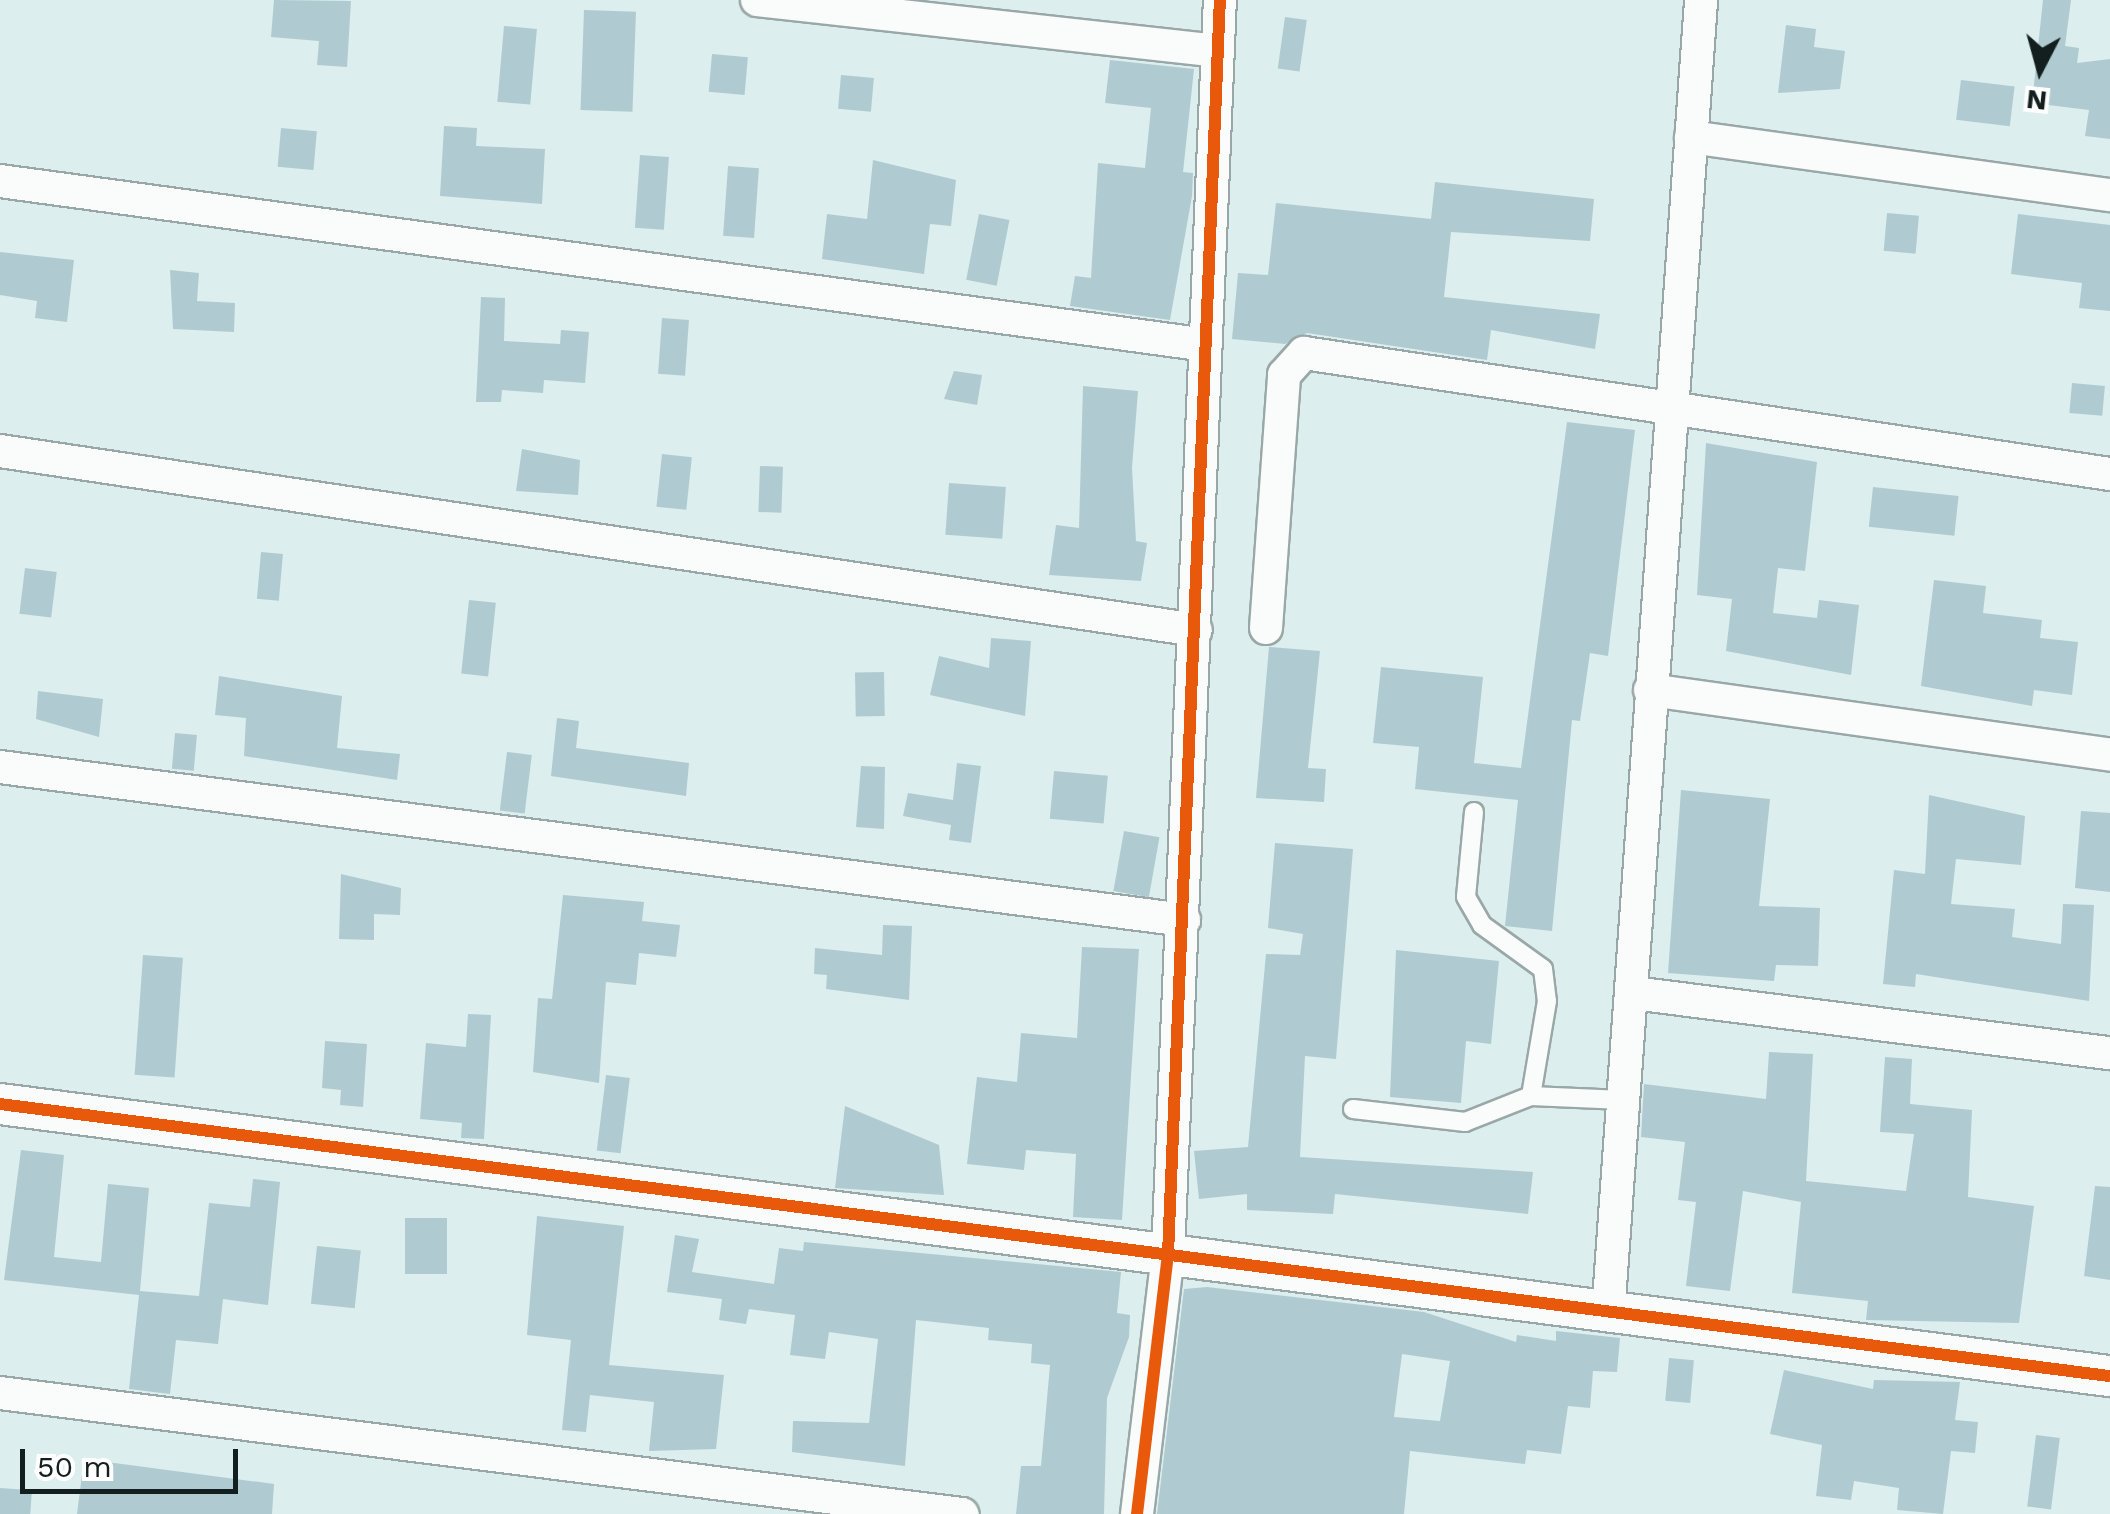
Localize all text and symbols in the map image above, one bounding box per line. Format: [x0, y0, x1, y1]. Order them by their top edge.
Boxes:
north arrow [1990, 20, 2090, 120]
text: N [2025, 83, 2049, 118]
scale bar [25, 1429, 242, 1491]
text: 50 m [37, 1449, 112, 1484]

